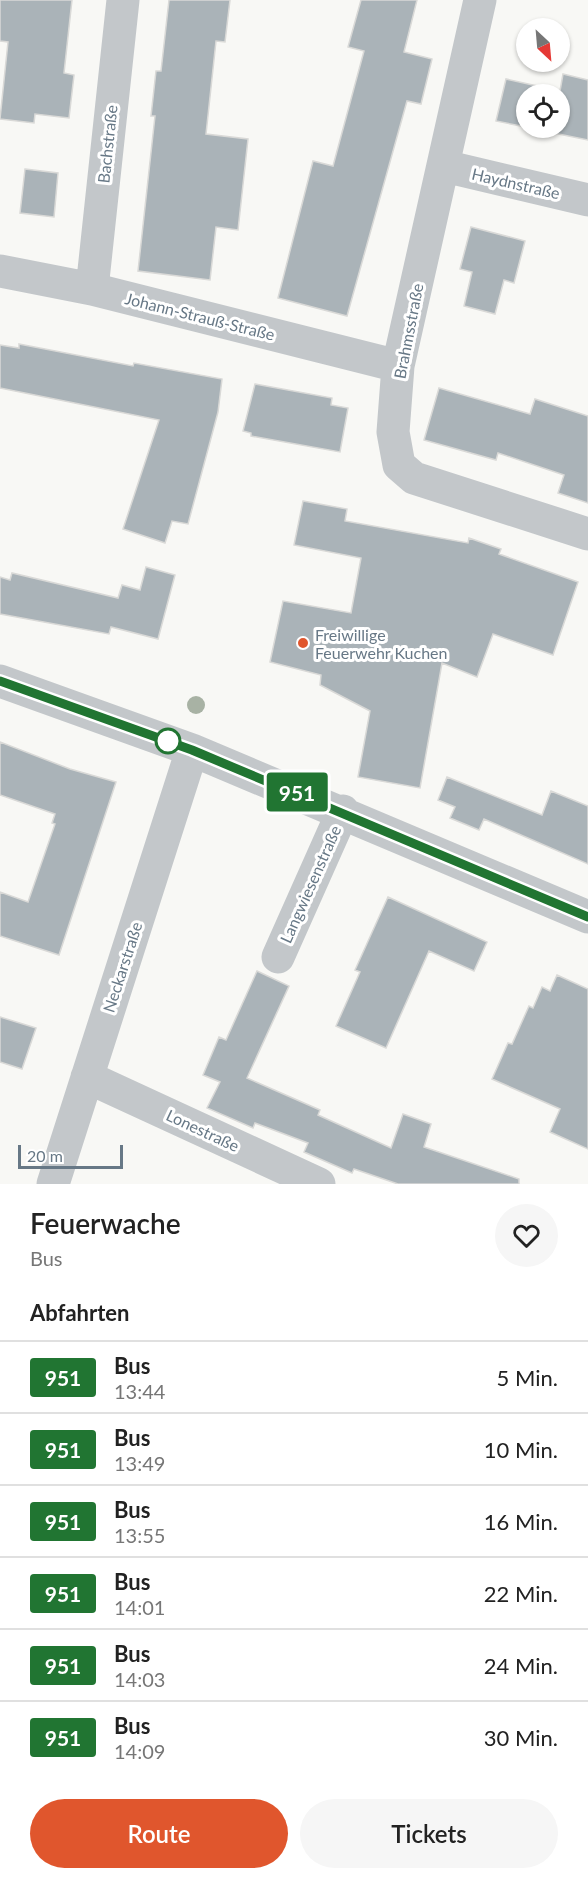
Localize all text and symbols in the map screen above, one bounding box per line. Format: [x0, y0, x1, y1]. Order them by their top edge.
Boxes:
north arrow [516, 18, 570, 72]
map controls [516, 18, 570, 138]
button: locate [516, 84, 570, 138]
street label: Bachstraße [93, 104, 121, 184]
street label: Haydnstraße [470, 164, 562, 202]
street label: Brahmsstraße [389, 282, 427, 380]
street label: Johann-Strauß-Straße [123, 288, 277, 344]
place label: Freiwillige Feuerwehr Kuchen [315, 625, 447, 662]
marker: Freiwillige Feuerwehr Kuchen [296, 636, 310, 650]
unlabelled marker [155, 728, 181, 754]
line badge: 951 [262, 772, 332, 812]
text: 951 [279, 780, 315, 805]
street label: Langwiesenstraße [276, 822, 344, 946]
street label: Neckarstraße [98, 919, 146, 1015]
street label: Lonestraße [164, 1105, 242, 1155]
scale bar [18, 1142, 123, 1170]
text: 20 m [27, 1146, 63, 1165]
button: heart [495, 1204, 558, 1267]
text: Feuerwache [30, 1206, 181, 1240]
text: Bus [30, 1246, 63, 1270]
text: Abfahrten [30, 1299, 129, 1326]
text: Bus [114, 1352, 150, 1379]
text: 5 Min. [497, 1364, 558, 1391]
text: 951 [45, 1365, 81, 1390]
text: 13:44 [114, 1379, 165, 1403]
text: Bus [114, 1424, 150, 1451]
text: 10 Min. [484, 1436, 558, 1463]
text: 951 [45, 1437, 81, 1462]
text: 13:49 [114, 1451, 165, 1475]
text: Bus [114, 1496, 150, 1523]
text: 16 Min. [484, 1508, 558, 1535]
text: 951 [45, 1509, 81, 1534]
text: 13:55 [114, 1523, 165, 1547]
text: Bus [114, 1568, 150, 1595]
text: 22 Min. [484, 1580, 558, 1607]
text: 951 [45, 1581, 81, 1606]
text: 14:01 [114, 1595, 165, 1619]
text: Bus [114, 1640, 150, 1667]
text: 24 Min. [484, 1652, 558, 1679]
text: 951 [45, 1653, 81, 1678]
text: 14:03 [114, 1667, 165, 1691]
text: Bus [114, 1712, 150, 1739]
text: 30 Min. [484, 1724, 558, 1751]
text: 951 [45, 1725, 81, 1750]
text: 14:09 [114, 1739, 165, 1763]
button: Route [30, 1799, 288, 1868]
button: Tickets [300, 1799, 558, 1868]

